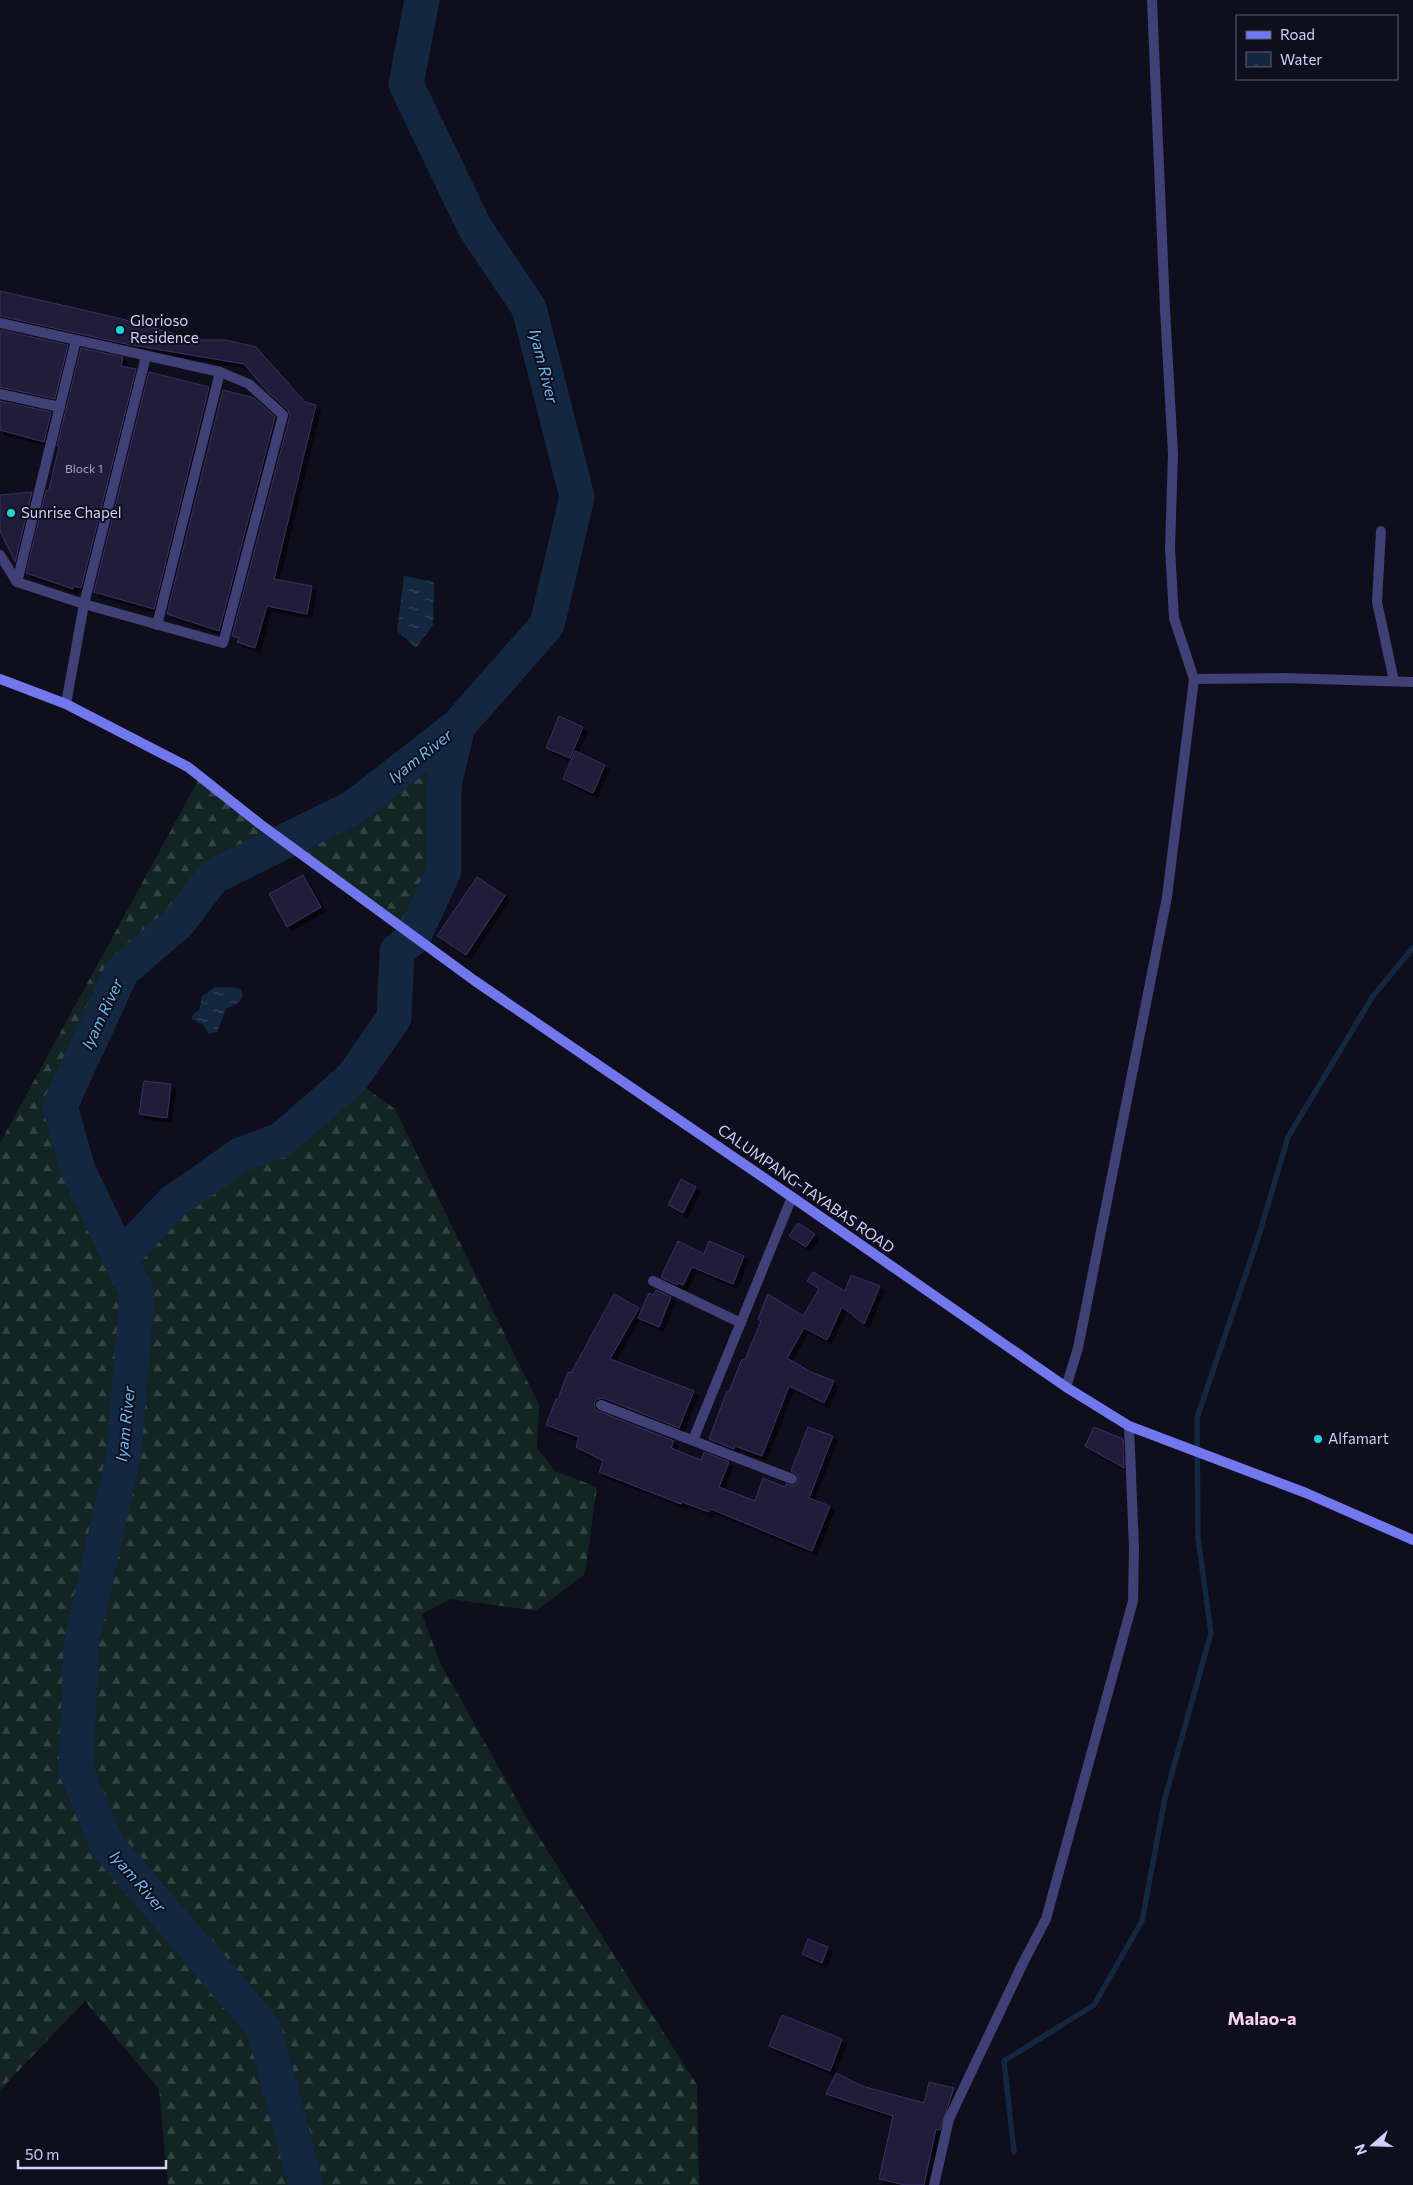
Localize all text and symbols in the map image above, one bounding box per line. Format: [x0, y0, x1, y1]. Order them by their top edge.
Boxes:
legend [1236, 15, 1398, 80]
text: Road [1280, 25, 1315, 43]
text: Water [1280, 50, 1322, 68]
place label: Glorioso Residence [130, 311, 199, 346]
marker: Glorioso Residence [114, 324, 126, 336]
water label: Iyam River [526, 327, 563, 405]
house number: Block 1 [65, 461, 103, 475]
place label: Sunrise Chapel [21, 503, 122, 521]
marker: Sunrise Chapel [5, 507, 17, 519]
water label: Iyam River [384, 724, 456, 786]
water label: Iyam River [77, 975, 126, 1052]
street label: CALUMPANG-TAYABAS ROAD [715, 1120, 898, 1256]
water label: Iyam River [111, 1385, 138, 1463]
place label: Alfamart [1328, 1429, 1389, 1447]
marker: Alfamart [1312, 1433, 1324, 1445]
water label: Iyam River [106, 1846, 171, 1916]
district label: Malao-a [1228, 2007, 1296, 2029]
north arrow [1348, 2120, 1398, 2170]
scale bar [18, 2138, 165, 2170]
text: N [1351, 2142, 1370, 2157]
text: 50 m [25, 2145, 59, 2163]

